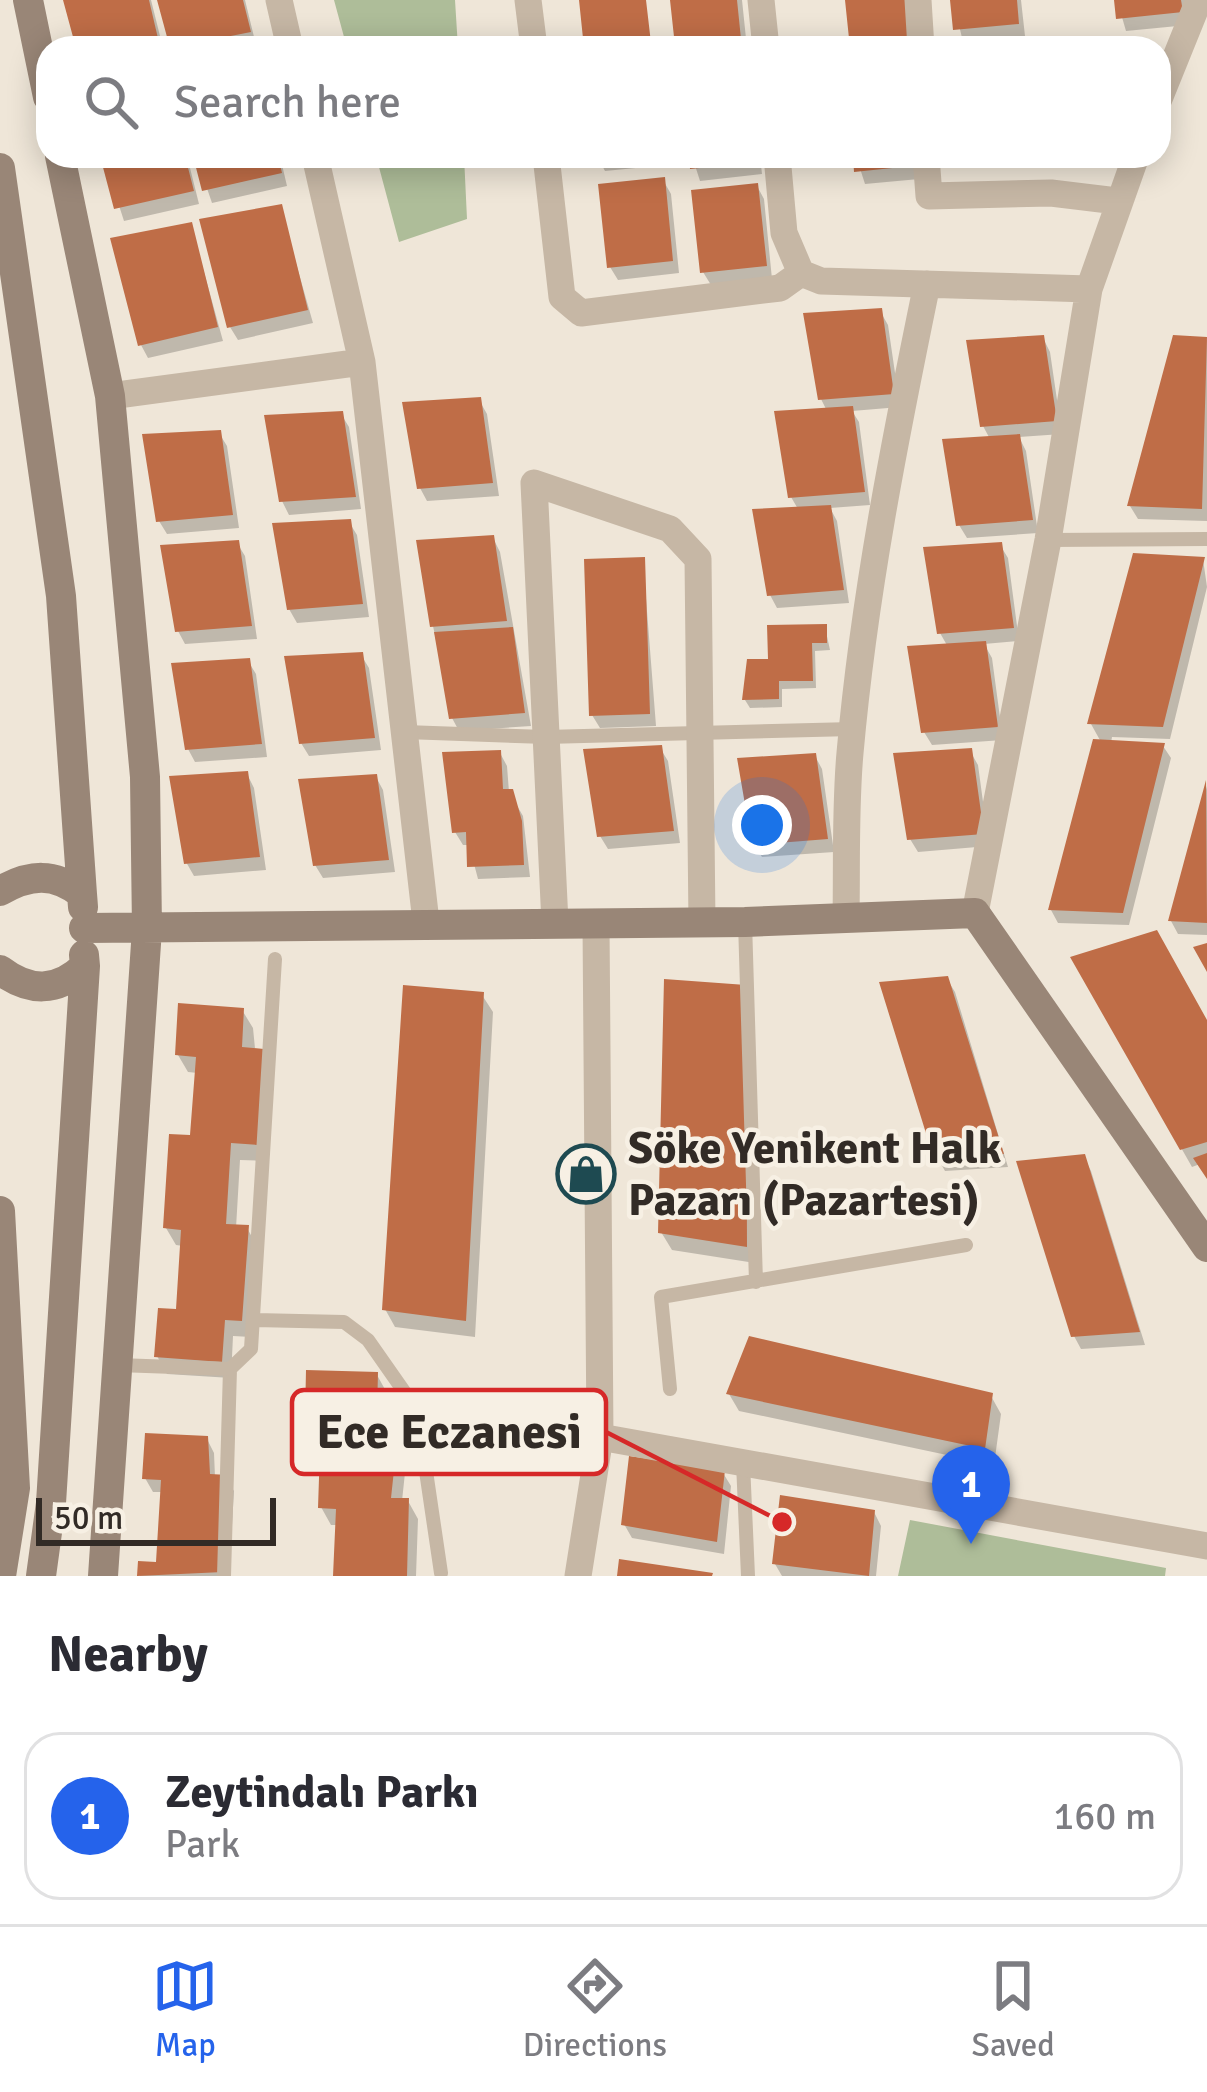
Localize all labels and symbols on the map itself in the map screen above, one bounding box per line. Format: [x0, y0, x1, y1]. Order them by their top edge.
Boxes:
your location [732, 795, 792, 855]
place label: Söke Yenikent Halk Pazarı (Pazartesi) [628, 1121, 1002, 1228]
shop icon: Söke Yenikent Halk Pazarı (Pazartesi) [555, 1143, 617, 1205]
callout: Ece Eczanesi [292, 1390, 606, 1474]
text: Ece Eczanesi [316, 1403, 582, 1462]
pin: 1 [932, 1445, 1010, 1544]
scale bar [36, 1492, 276, 1545]

